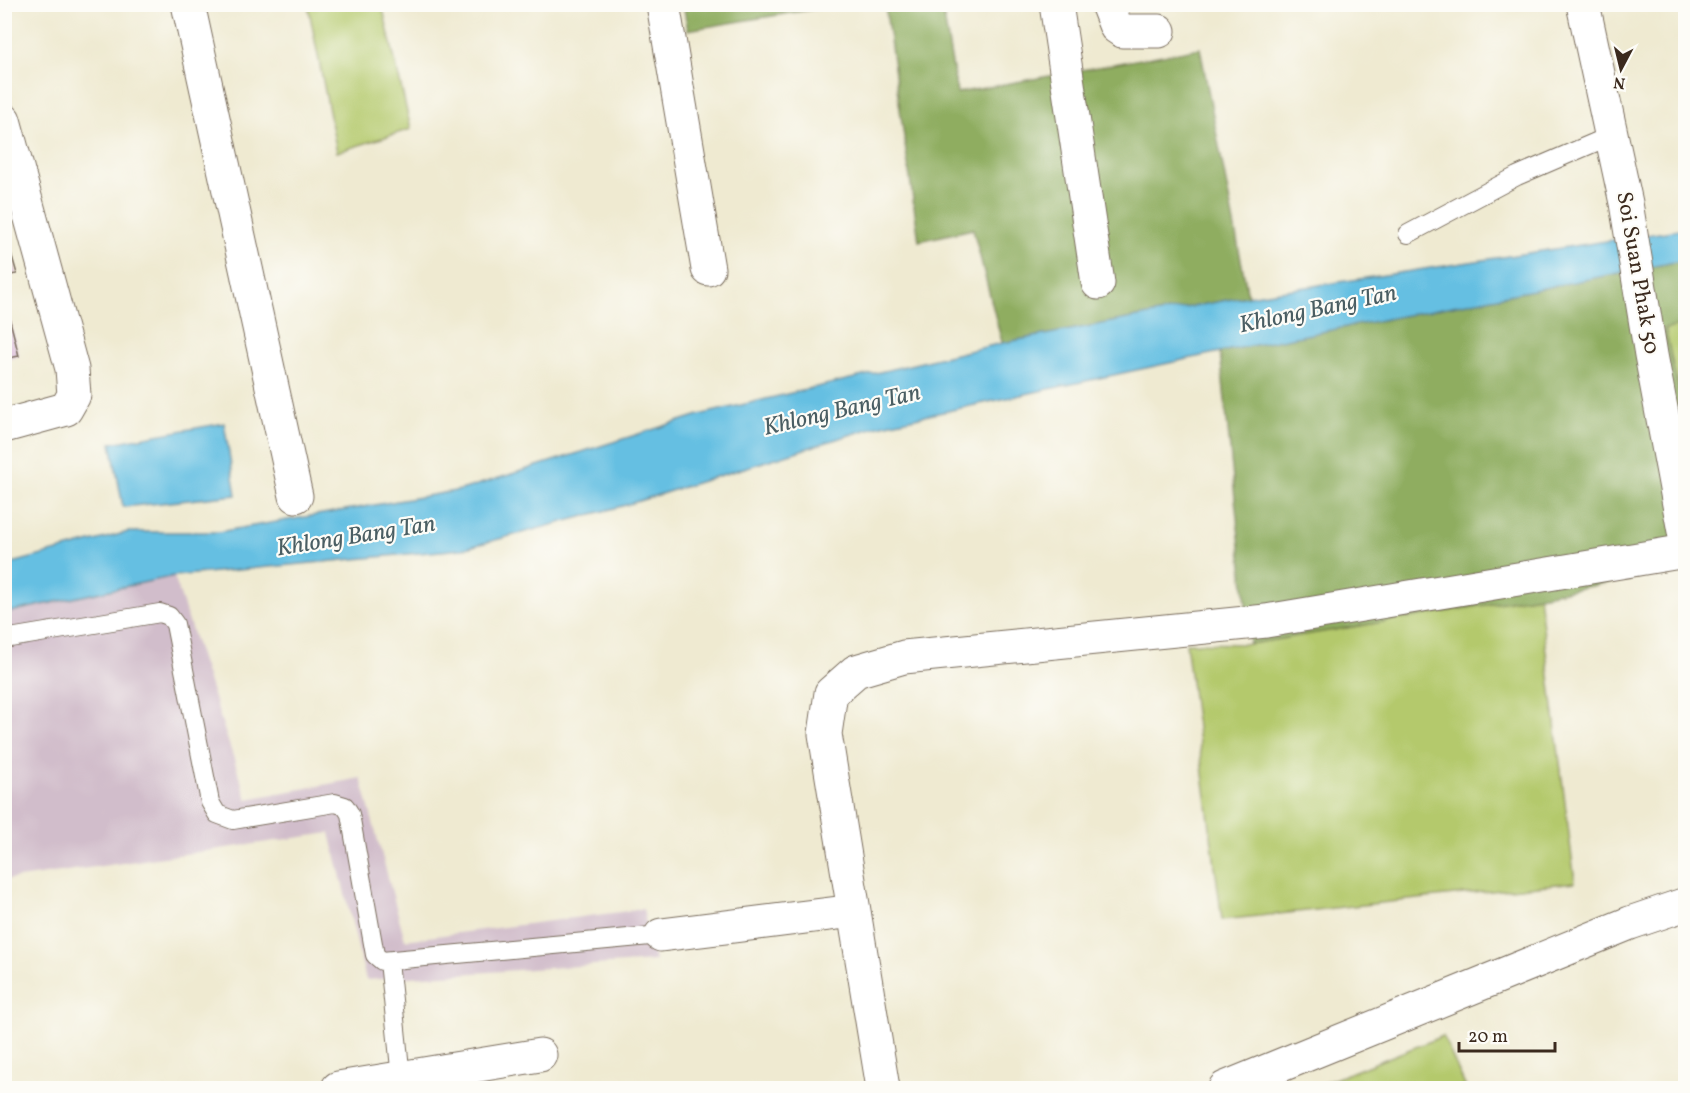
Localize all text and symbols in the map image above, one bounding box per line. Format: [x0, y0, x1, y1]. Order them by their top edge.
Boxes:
north arrow [1591, 39, 1651, 99]
text: N [1612, 70, 1627, 94]
street label: Soi Suan Phak 50 [1607, 189, 1667, 357]
water label: Khlong Bang Tan [1236, 277, 1400, 343]
water label: Khlong Bang Tan [760, 376, 924, 446]
water label: Khlong Bang Tan [274, 508, 438, 566]
scale bar [1459, 1015, 1555, 1053]
text: 20 m [1468, 1025, 1508, 1050]

